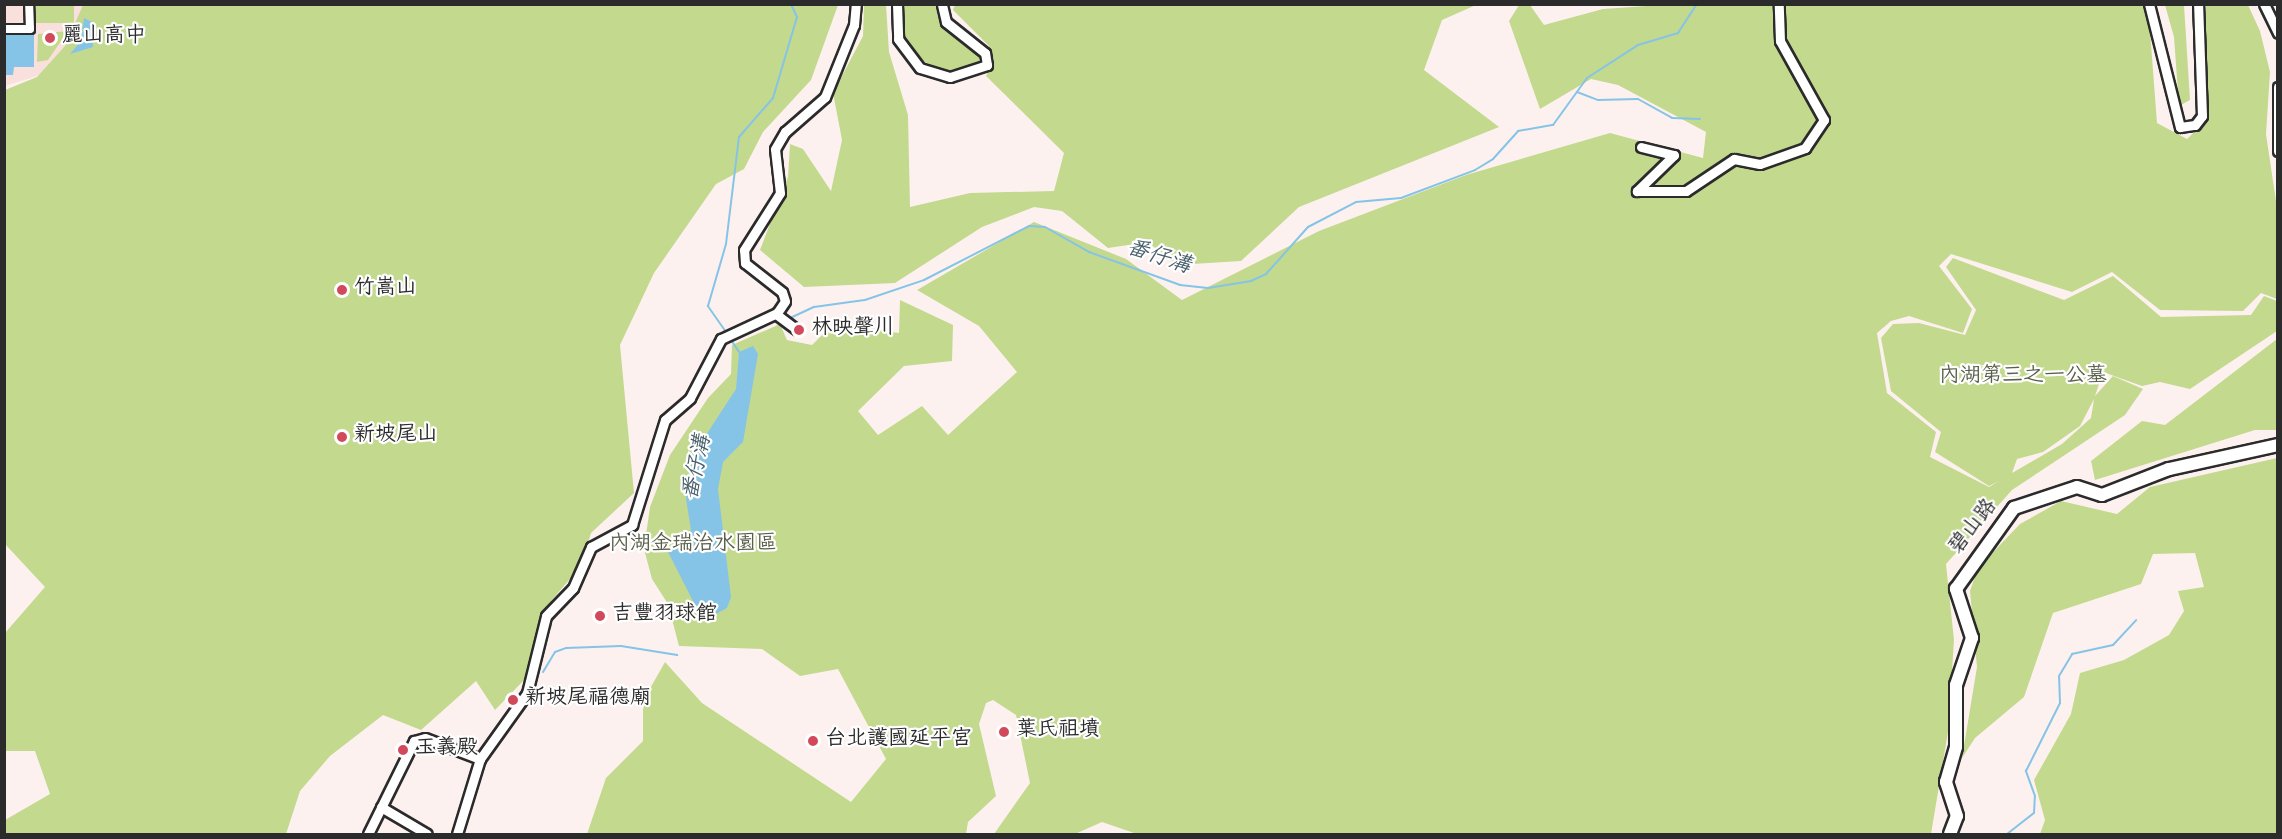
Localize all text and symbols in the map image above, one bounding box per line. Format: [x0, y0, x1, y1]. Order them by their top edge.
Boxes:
place label: 麗山高中 [62, 25, 146, 51]
marker: 麗山高中 [43, 31, 57, 45]
water label: 番仔溝 [1123, 236, 1193, 282]
place label: 竹嵩山 [354, 277, 417, 303]
marker: 竹嵩山 [335, 283, 349, 297]
place label: 林映聲川 [811, 317, 895, 343]
marker: 林映聲川 [792, 323, 806, 337]
park label: 內湖第三之一公墓 [1939, 365, 2107, 391]
place label: 新坡尾山 [354, 424, 438, 450]
marker: 新坡尾山 [335, 430, 349, 444]
water label: 番仔溝 [679, 433, 719, 503]
street label: 碧山路 [1946, 495, 2004, 561]
park label: 內湖金瑞治水園區 [609, 533, 777, 559]
place label: 吉豐羽球館 [612, 603, 717, 629]
marker: 吉豐羽球館 [593, 609, 607, 623]
place label: 新坡尾福德廟 [525, 687, 651, 713]
marker: 新坡尾福德廟 [506, 693, 520, 707]
place label: 葉氏祖墳 [1016, 719, 1100, 745]
marker: 葉氏祖墳 [997, 725, 1011, 739]
place label: 台北護國延平宮 [825, 728, 972, 754]
marker: 台北護國延平宮 [806, 734, 820, 748]
place label: 玉義殿 [415, 737, 478, 763]
marker: 玉義殿 [396, 743, 410, 757]

